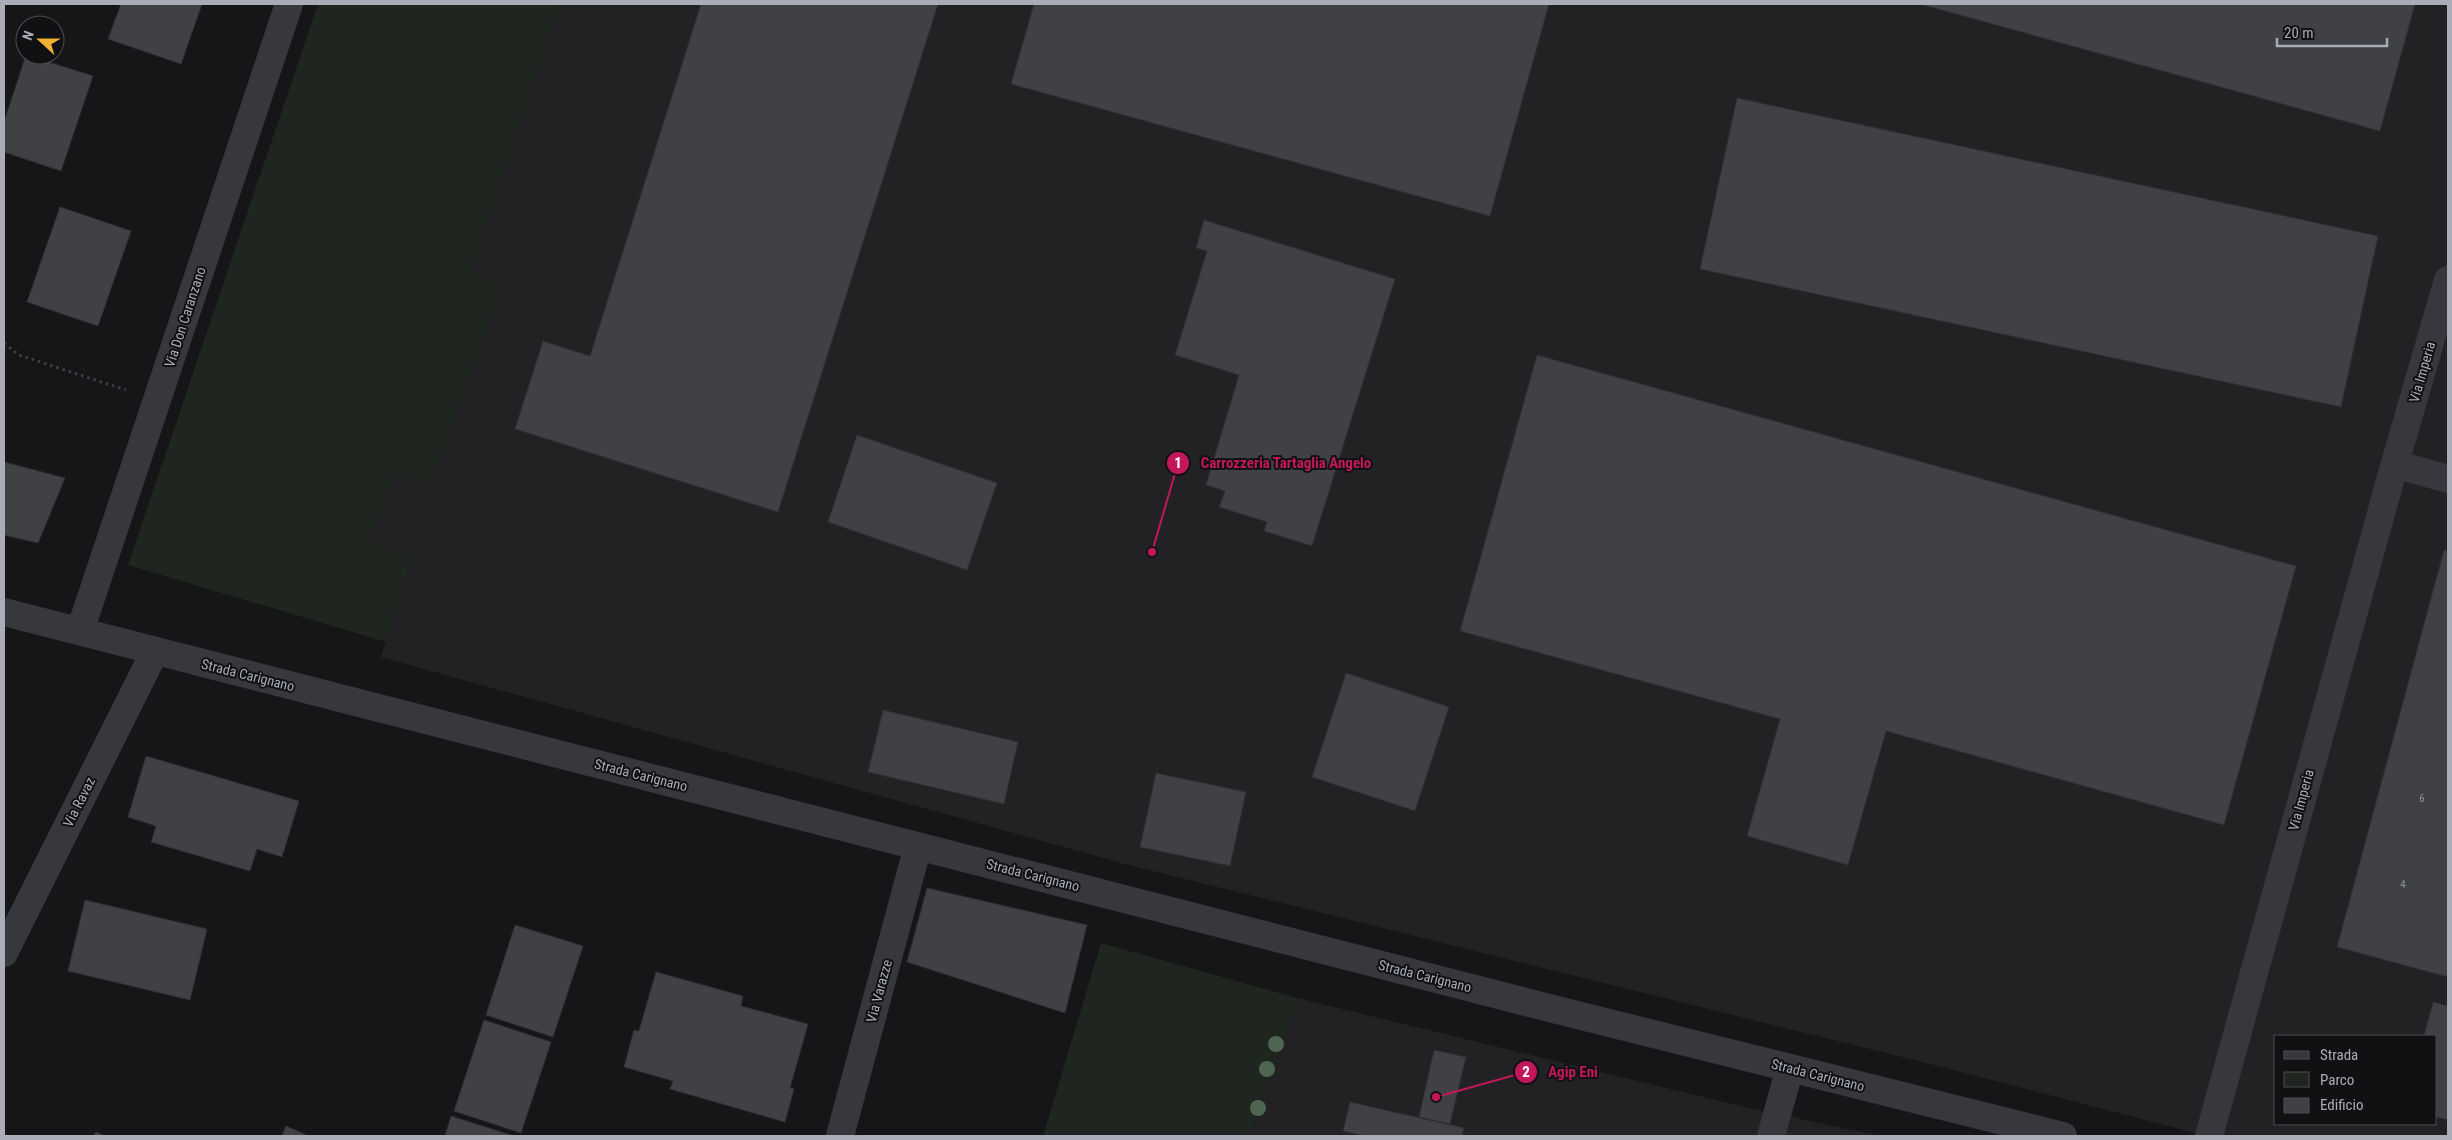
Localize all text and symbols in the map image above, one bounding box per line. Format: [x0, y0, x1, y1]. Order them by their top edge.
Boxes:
north arrow [15, 15, 65, 65]
scale bar [2277, 15, 2387, 47]
text: 20 m [2284, 24, 2314, 42]
text: N [19, 28, 37, 42]
street label: Via Don Caranzano [161, 265, 209, 369]
street label: Via Imperia [2406, 340, 2438, 404]
callout: Carrozzeria Tartaglia Angelo [1166, 448, 1382, 478]
text: 1 [1174, 454, 1182, 472]
text: Carrozzeria Tartaglia Angelo [1201, 454, 1371, 472]
street label: Strada Carignano [200, 656, 296, 694]
street label: Strada Carignano [593, 756, 689, 794]
street label: Via Imperia [2285, 768, 2317, 832]
street label: Via Ravaz [60, 774, 98, 830]
house number: 6 [2419, 792, 2425, 805]
street label: Strada Carignano [985, 856, 1081, 894]
house number: 4 [2400, 878, 2406, 891]
street label: Via Varazze [863, 957, 895, 1024]
street label: Strada Carignano [1377, 957, 1473, 995]
legend [2274, 1035, 2437, 1125]
text: Strada [2320, 1046, 2358, 1064]
street label: Strada Carignano [1770, 1056, 1866, 1094]
callout: Agip Eni [1513, 1057, 1608, 1087]
text: 2 [1522, 1063, 1530, 1081]
text: Agip Eni [1548, 1063, 1598, 1081]
text: Parco [2320, 1071, 2354, 1089]
text: Edificio [2320, 1096, 2363, 1114]

